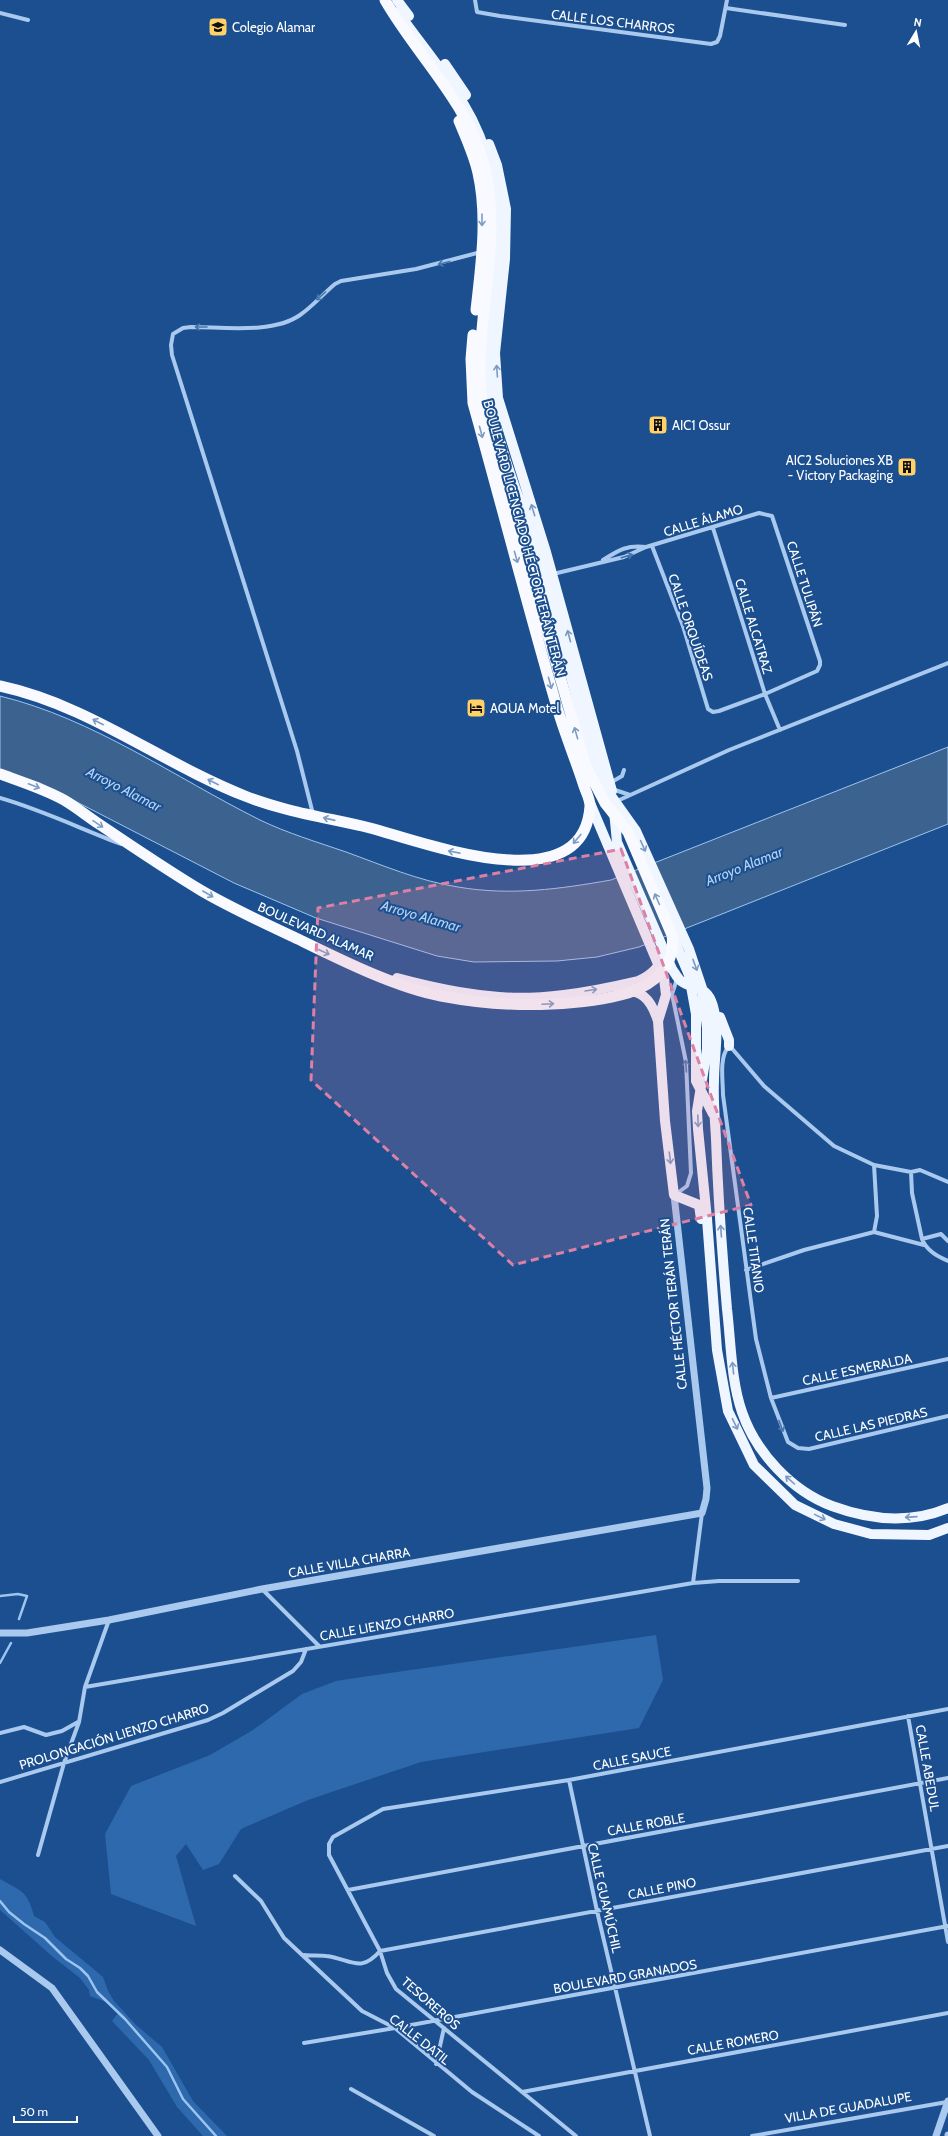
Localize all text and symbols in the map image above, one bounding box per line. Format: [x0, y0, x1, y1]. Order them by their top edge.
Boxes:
street label: CALLE LOS CHARROS [550, 5, 676, 37]
north arrow [896, 12, 936, 52]
text: N [913, 15, 923, 30]
school or university icon: Colegio Alamar [207, 16, 229, 38]
place label: Colegio Alamar [232, 19, 316, 35]
one-way arrow [478, 213, 486, 226]
one-way arrow [438, 259, 451, 267]
one-way arrow [317, 291, 327, 300]
one-way arrow [195, 323, 208, 331]
one-way arrow [493, 365, 500, 378]
street label: BOULEVARD LICENCIADO HÉCTOR TERÁN TERÁN [480, 398, 571, 678]
building icon: AIC1 Ossur [647, 414, 669, 436]
place label: AIC1 Ossur [672, 417, 731, 433]
one-way arrow [478, 425, 485, 438]
place label: AIC2 Soluciones XB - Victory Packaging [786, 452, 894, 483]
building icon: AIC2 Soluciones XB - Victory Packaging [896, 456, 918, 478]
street label: CALLE ÁLAMO [661, 499, 745, 540]
one-way arrow [529, 504, 536, 517]
street label: CALLE TULIPÁN [784, 539, 827, 629]
one-way arrow [513, 550, 520, 563]
one-way arrow [621, 552, 634, 559]
street label: CALLE ORQUÍDEAS [665, 571, 718, 683]
street label: CALLE ALCATRAZ [732, 577, 776, 676]
one-way arrow [565, 629, 572, 642]
one-way arrow [547, 676, 554, 689]
hotel icon: AQUA Motel [465, 697, 487, 719]
place label: AQUA Motel [490, 700, 560, 716]
one-way arrow [92, 718, 104, 725]
one-way arrow [572, 727, 579, 740]
water label: Arroyo Alamar [83, 762, 165, 816]
one-way arrow [207, 778, 219, 786]
one-way arrow [27, 783, 39, 791]
one-way arrow [323, 814, 336, 822]
one-way arrow [93, 820, 104, 828]
one-way arrow [573, 834, 582, 844]
one-way arrow [640, 840, 647, 852]
water label: Arroyo Alamar [702, 842, 786, 890]
one-way arrow [448, 848, 461, 856]
one-way arrow [202, 890, 214, 898]
one-way arrow [652, 894, 660, 906]
water label: Arroyo Alamar [378, 896, 463, 936]
street label: BOULEVARD ALAMAR [255, 898, 377, 964]
one-way arrow [318, 949, 330, 956]
one-way arrow [692, 958, 700, 970]
one-way arrow [585, 986, 598, 994]
one-way arrow [541, 1000, 554, 1008]
one-way arrow [683, 1060, 690, 1073]
one-way arrow [694, 1114, 701, 1127]
one-way arrow [666, 1151, 673, 1164]
street label: CALLE TITANIO [740, 1206, 768, 1294]
street label: CALLE HÉCTOR TERÁN TERÁN [655, 1218, 690, 1390]
one-way arrow [717, 1225, 724, 1238]
street label: CALLE ESMERALDA [801, 1350, 913, 1388]
one-way arrow [730, 1362, 737, 1375]
street label: CALLE LAS PIEDRAS [813, 1403, 929, 1445]
one-way arrow [732, 1418, 739, 1430]
one-way arrow [778, 1419, 786, 1431]
one-way arrow [786, 1476, 796, 1485]
one-way arrow [814, 1514, 826, 1521]
one-way arrow [905, 1514, 918, 1521]
street label: CALLE VILLA CHARRA [287, 1543, 411, 1581]
street label: CALLE LIENZO CHARRO [319, 1604, 455, 1644]
street label: PROLONGACIÓN LIENZO CHARRO [17, 1699, 211, 1773]
street label: CALLE ABEDUL [913, 1724, 944, 1813]
street label: CALLE SAUCE [592, 1743, 672, 1773]
street label: CALLE ROBLE [606, 1809, 686, 1839]
street label: CALLE GUAMÚCHIL [585, 1841, 626, 1955]
street label: CALLE PINO [627, 1874, 697, 1902]
street label: BOULEVARD GRANADOS [552, 1955, 698, 1996]
street label: TESOREROS [398, 1973, 464, 2033]
street label: CALLE DATIL [386, 2010, 454, 2068]
street label: CALLE ROMERO [686, 2026, 780, 2058]
street label: VILLA DE GUADALUPE [783, 2088, 913, 2126]
scale bar [14, 2098, 77, 2124]
text: 50 m [20, 2104, 48, 2119]

